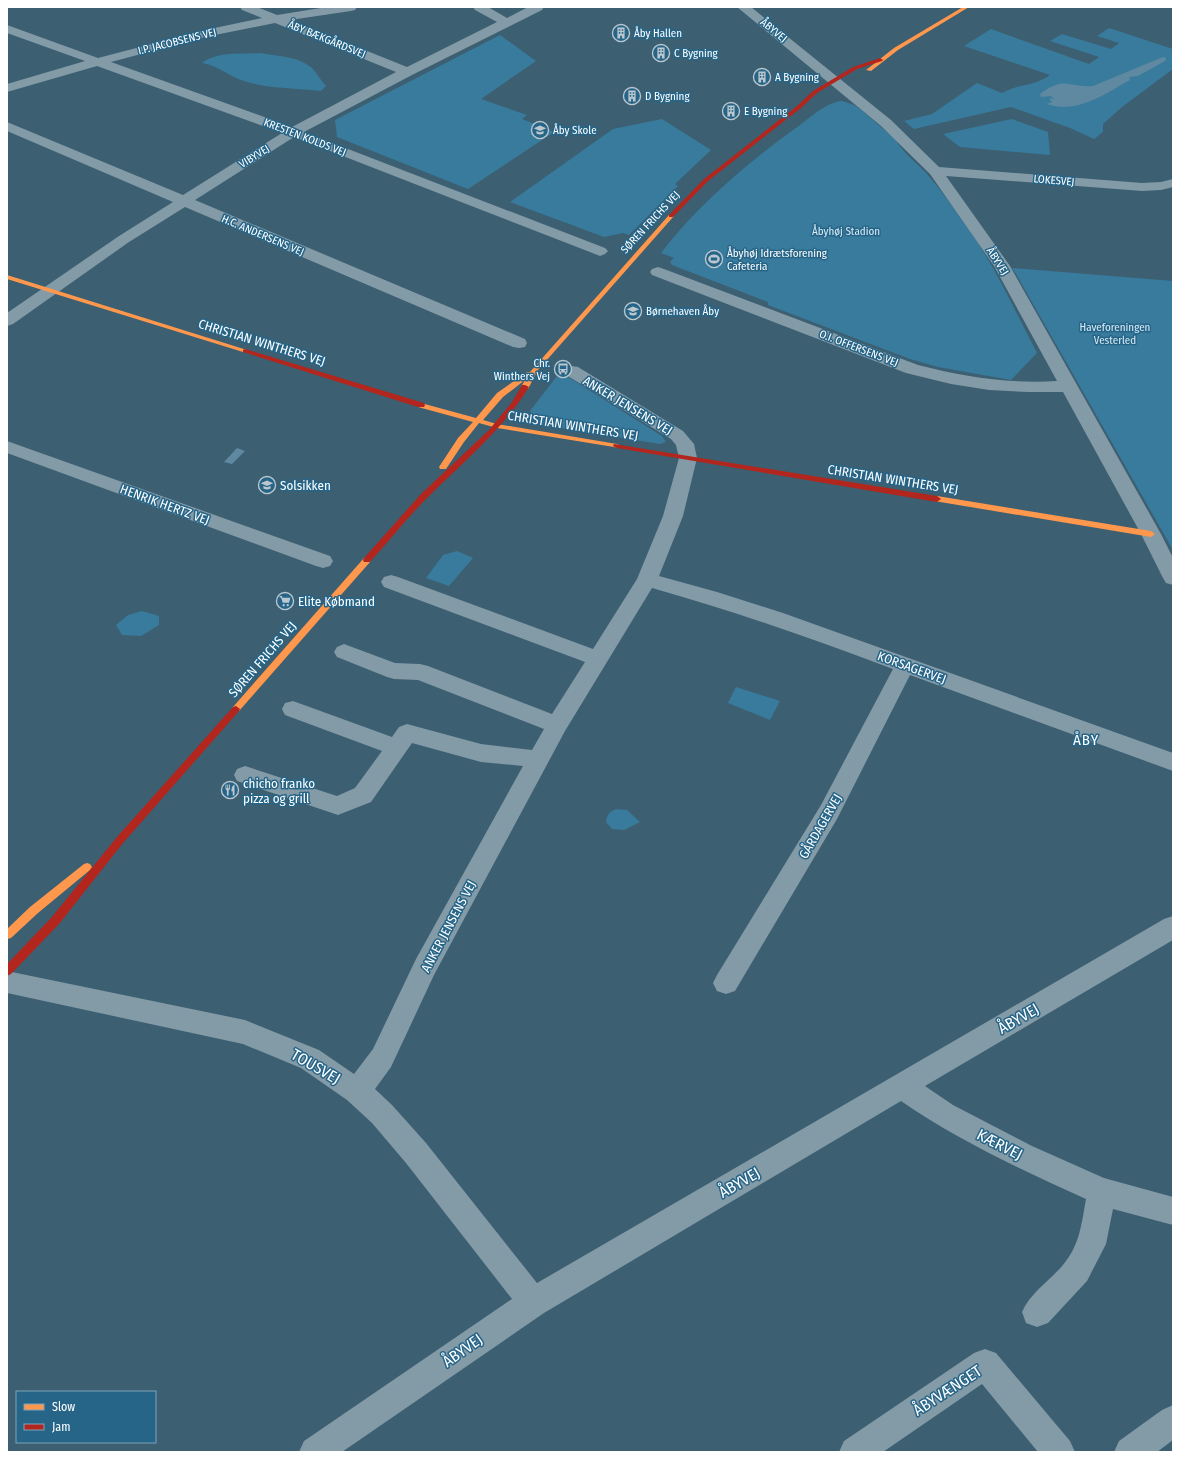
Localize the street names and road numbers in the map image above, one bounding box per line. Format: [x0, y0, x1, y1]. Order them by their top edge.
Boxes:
street label: ÅBYVEJ [758, 15, 790, 45]
street label: ÅBY BÆKGÅRDSVEJ [286, 17, 368, 61]
street label: I.P. JACOBSENS VEJ [137, 25, 218, 58]
street label: KRESTEN KOLDS VEJ [262, 116, 348, 159]
street label: VIBYVEJ [237, 142, 272, 171]
street label: LOKESVEJ [1033, 172, 1075, 189]
street label: SØREN FRICHS VEJ [618, 188, 683, 256]
street label: H.C. ANDERSENS VEJ [220, 212, 306, 259]
street label: ÅBYVEJ [984, 244, 1012, 278]
street label: CHRISTIAN WINTHERS VEJ [197, 316, 327, 369]
street label: O.I. OFFERSENS VEJ [818, 327, 900, 369]
street label: ANKER JENSENS VEJ [580, 373, 675, 438]
street label: CHRISTIAN WINTHERS VEJ [507, 408, 639, 443]
street label: CHRISTIAN WINTHERS VEJ [827, 462, 959, 497]
street label: HENRIK HERTZ VEJ [118, 481, 212, 528]
street label: SØREN FRICHS VEJ [226, 619, 299, 700]
street label: KORSAGERVEJ [876, 648, 948, 687]
street label: GÅRDAGERVEJ [795, 791, 845, 861]
street label: ANKER JENSENS VEJ [418, 878, 479, 975]
street label: ÅBYVEJ [994, 998, 1042, 1038]
street label: TOUSVEJ [288, 1045, 344, 1088]
street label: KÆRVEJ [974, 1125, 1026, 1164]
street label: ÅBYVEJ [715, 1162, 763, 1202]
street label: ÅBYVEJ [438, 1329, 486, 1371]
street label: ÅBYVÆNGET [909, 1360, 986, 1420]

